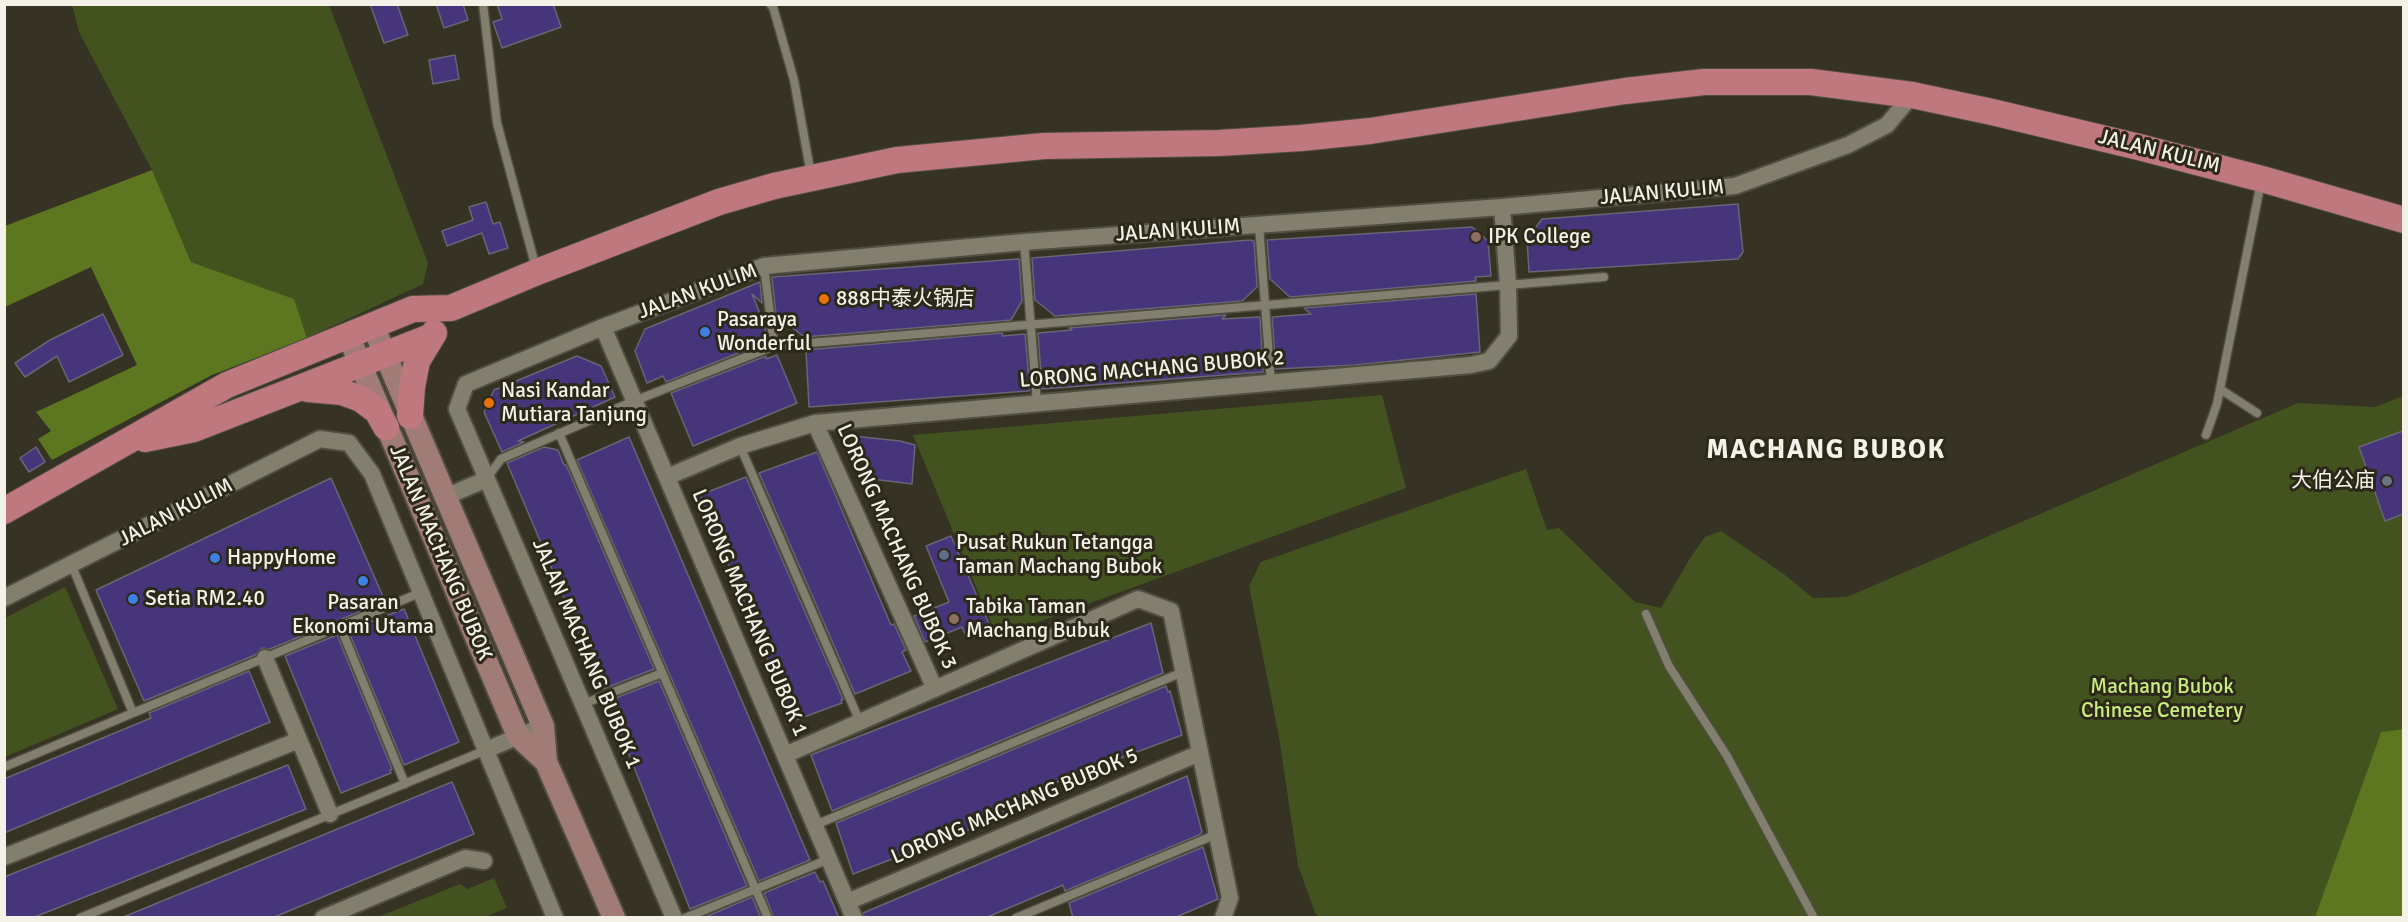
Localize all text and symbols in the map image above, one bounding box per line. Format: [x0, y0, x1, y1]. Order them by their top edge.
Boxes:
street label: JALAN KULIM [2095, 125, 2223, 179]
street label: JALAN KULIM [1599, 175, 1725, 211]
street label: JALAN KULIM [1115, 214, 1241, 248]
place label: IPK College [1488, 224, 1591, 250]
marker: IPK College [1469, 230, 1483, 244]
street label: JALAN KULIM [635, 259, 761, 325]
place label: 888中泰火锅店 [836, 286, 975, 312]
marker: 888中泰火锅店 [817, 292, 831, 306]
place label: Pasaraya Wonderful [717, 307, 811, 357]
marker: Pasaraya Wonderful [698, 325, 712, 339]
street label: LORONG MACHANG BUBOK 2 [1018, 346, 1286, 394]
place label: Nasi Kandar Mutiara Tanjung [501, 378, 647, 428]
marker: Nasi Kandar Mutiara Tanjung [482, 396, 496, 410]
street label: LORONG MACHANG BUBOK 3 [830, 420, 962, 674]
district label: MACHANG BUBOK [1706, 435, 1946, 467]
street label: JALAN MACHANG BUBOK [383, 441, 497, 665]
place label: 大伯公庙 [2291, 468, 2375, 494]
street label: JALAN KULIM [115, 473, 237, 553]
marker: 大伯公庙 [2380, 474, 2394, 488]
street label: LORONG MACHANG BUBOK 1 [685, 486, 813, 740]
place label: Pusat Rukun Tetangga Taman Machang Bubok [956, 530, 1162, 580]
street label: JALAN MACHANG BUBOK 1 [526, 535, 646, 773]
place label: HappyHome [227, 545, 336, 571]
marker: Pusat Rukun Tetangga Taman Machang Bubok [937, 548, 951, 562]
marker: HappyHome [208, 551, 222, 565]
marker: Pasaran Ekonomi Utama [356, 574, 370, 588]
place label: Setia RM2.40 [145, 586, 265, 612]
place label: Pasaran Ekonomi Utama [292, 590, 434, 640]
marker: Setia RM2.40 [126, 592, 140, 606]
place label: Tabika Taman Machang Bubuk [966, 594, 1110, 644]
marker: Tabika Taman Machang Bubuk [947, 612, 961, 626]
park label: Machang Bubok Chinese Cemetery [2081, 674, 2243, 724]
street label: LORONG MACHANG BUBOK 5 [888, 743, 1142, 871]

